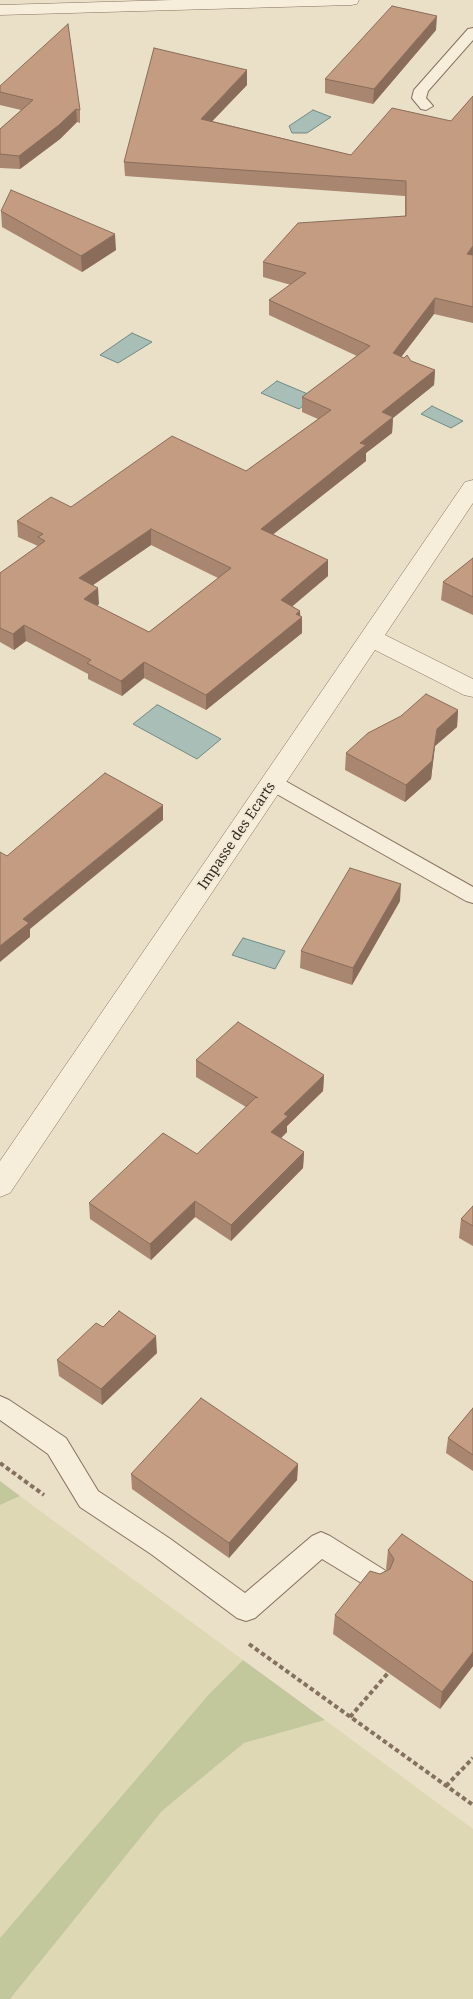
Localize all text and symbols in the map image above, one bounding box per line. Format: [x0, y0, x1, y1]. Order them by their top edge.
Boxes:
street label: Impasse des Ecarts [195, 779, 279, 893]

